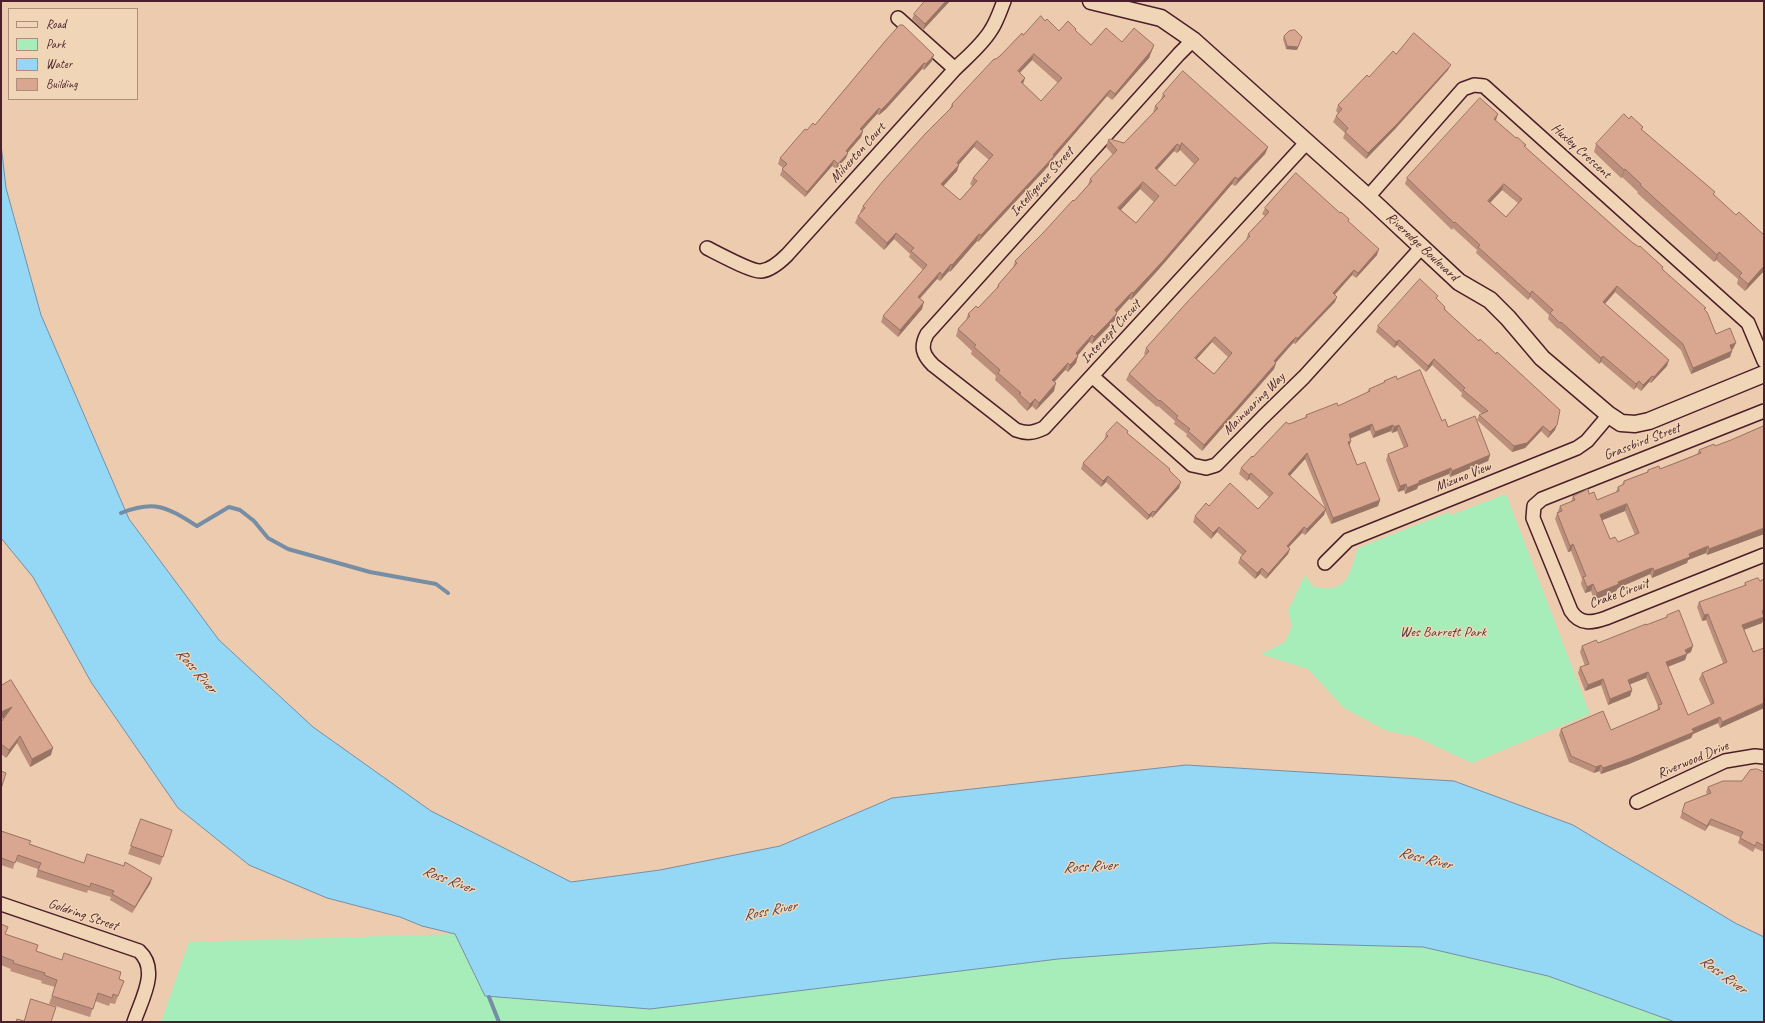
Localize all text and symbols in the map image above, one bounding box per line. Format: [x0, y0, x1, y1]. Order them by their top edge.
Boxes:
legend [8, 8, 138, 100]
text: Road [46, 16, 66, 32]
text: Park [46, 36, 65, 52]
text: Water [46, 56, 72, 72]
text: Building [46, 76, 78, 92]
street label: Milverton Court [827, 119, 889, 187]
street label: Huxley Crescent [1548, 120, 1614, 182]
street label: Intelligence Street [1006, 144, 1078, 220]
street label: Riveredge Boulevard [1382, 209, 1462, 285]
street label: Intercept Circuit [1077, 297, 1145, 367]
street label: Mainwaring Way [1219, 369, 1289, 439]
street label: Grassbird Street [1601, 420, 1683, 464]
street label: Mizuno View [1433, 458, 1493, 496]
street label: Crake Circuit [1587, 575, 1651, 613]
park label: Wes Barrett Park [1400, 624, 1486, 640]
water label: Ross River [172, 645, 220, 697]
street label: Riverwood Drive [1655, 737, 1731, 783]
water label: Ross River [1397, 844, 1453, 874]
water label: Ross River [1063, 857, 1117, 877]
water label: Ross River [420, 862, 476, 898]
street label: Goldring Street [46, 895, 120, 935]
water label: Ross River [742, 897, 798, 925]
water label: Ross River [1696, 952, 1750, 998]

